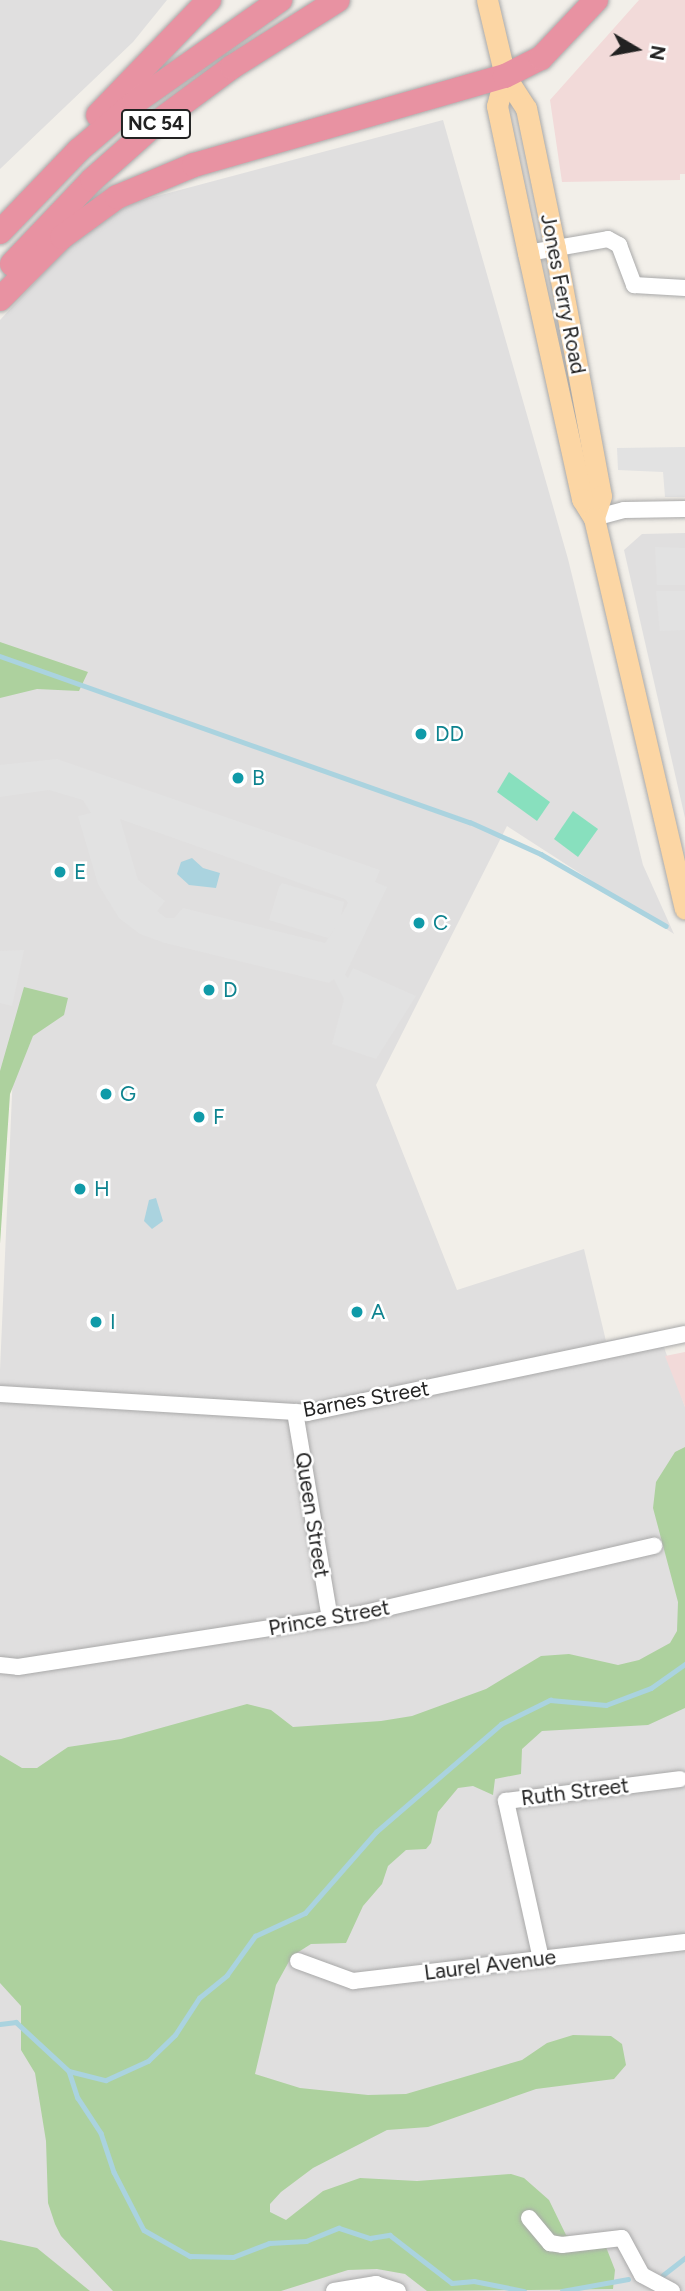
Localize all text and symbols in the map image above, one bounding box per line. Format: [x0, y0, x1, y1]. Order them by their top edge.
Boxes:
north arrow [601, 14, 671, 84]
text: N [645, 44, 670, 62]
road number: NC 54 [119, 108, 193, 140]
street label: Jones Ferry Road [535, 212, 591, 376]
place label: DD [435, 721, 464, 747]
marker: DD [413, 726, 429, 742]
place label: B [252, 765, 265, 791]
marker: B [230, 770, 246, 786]
place label: E [74, 859, 86, 885]
marker: E [52, 864, 68, 880]
place label: C [433, 910, 448, 936]
marker: C [411, 915, 427, 931]
place label: D [223, 977, 237, 1003]
marker: D [201, 982, 217, 998]
place label: G [120, 1081, 136, 1107]
marker: G [98, 1086, 114, 1102]
place label: F [213, 1104, 224, 1130]
marker: F [191, 1109, 207, 1125]
place label: H [94, 1176, 110, 1202]
marker: H [72, 1181, 88, 1197]
place label: A [371, 1299, 385, 1325]
marker: A [349, 1304, 365, 1320]
place label: I [110, 1309, 116, 1335]
marker: I [88, 1314, 104, 1330]
street label: Barnes Street [301, 1376, 431, 1422]
street label: Queen Street [290, 1450, 334, 1580]
street label: Prince Street [266, 1595, 392, 1641]
street label: Ruth Street [520, 1773, 630, 1811]
street label: Laurel Avenue [423, 1944, 557, 1986]

